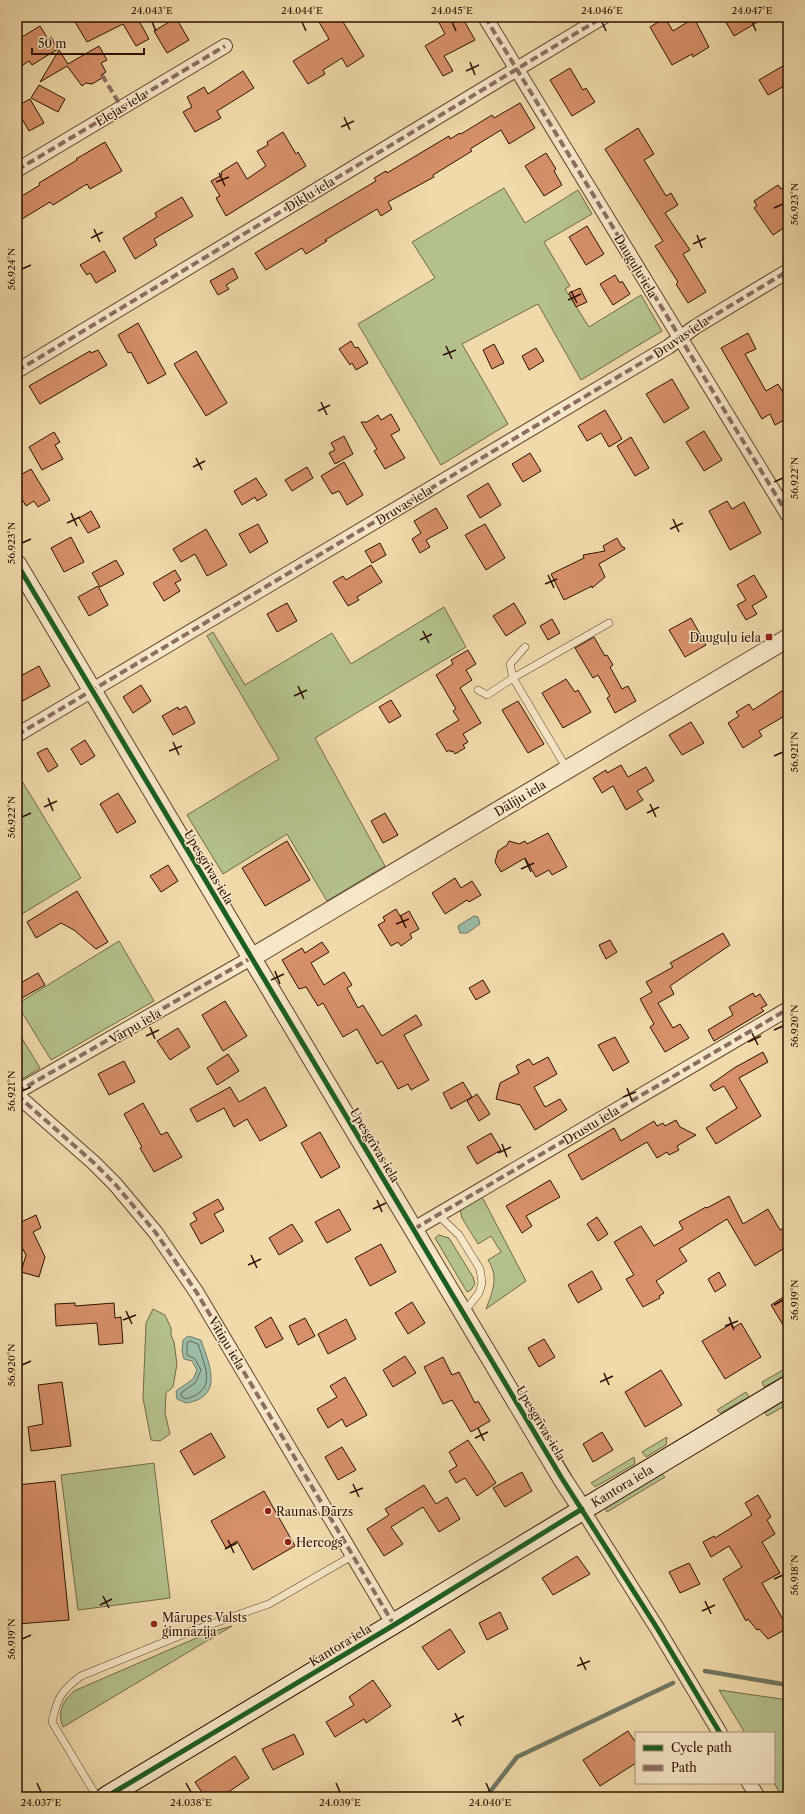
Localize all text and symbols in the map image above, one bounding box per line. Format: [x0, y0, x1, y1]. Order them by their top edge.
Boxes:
text: 24.043°E [131, 4, 173, 17]
text: 24.044°E [281, 4, 323, 17]
text: 24.045°E [431, 4, 473, 17]
text: 24.046°E [581, 4, 623, 17]
text: 24.047°E [731, 4, 773, 17]
scale bar [32, 30, 144, 56]
text: 50 m [38, 36, 67, 51]
street label: Elejas iela [93, 87, 150, 129]
street label: Dikļu iela [283, 173, 338, 215]
text: 56.923°N [788, 183, 801, 225]
street label: Dauguļu iela [610, 231, 661, 302]
text: 56.924°N [5, 248, 18, 290]
street label: Druvas iela [651, 313, 712, 361]
text: 56.922°N [788, 457, 801, 499]
street label: Druvas iela [373, 482, 436, 528]
text: 56.923°N [5, 522, 18, 564]
place label: Dauguļu iela [689, 630, 762, 646]
marker: Dauguļu iela [764, 632, 774, 642]
text: 56.921°N [788, 732, 801, 772]
street label: Dāliju iela [491, 776, 549, 819]
text: 56.922°N [5, 796, 18, 838]
street label: Upesgrīvas iela [181, 827, 238, 908]
text: 56.920°N [788, 1004, 801, 1048]
street label: Vārpu iela [106, 1005, 164, 1047]
text: 56.921°N [5, 1071, 18, 1111]
street label: Drustu iela [560, 1102, 622, 1148]
street label: Upesgrīvas iela [347, 1105, 404, 1186]
text: 56.919°N [788, 1279, 801, 1321]
street label: Vītiņu iela [204, 1313, 249, 1373]
text: 56.920°N [5, 1343, 18, 1387]
street label: Upesgrīvas iela [513, 1383, 570, 1464]
street label: Kantora iela [588, 1461, 656, 1510]
place label: Raunas Dārzs [276, 1504, 353, 1519]
marker: Raunas Dārzs [263, 1506, 273, 1516]
place label: Hercogs [296, 1535, 343, 1550]
marker: Hercogs [283, 1537, 293, 1547]
text: 56.918°N [788, 1554, 801, 1596]
place label: Mārupes Valsts ģimnāzija [162, 1610, 247, 1639]
text: 56.919°N [5, 1618, 18, 1660]
marker: Mārupes Valsts ģimnāzija [149, 1619, 159, 1629]
street label: Kantora iela [306, 1620, 374, 1669]
legend [635, 1732, 775, 1784]
text: Cycle path [671, 1740, 732, 1755]
text: Path [671, 1760, 697, 1775]
text: 24.037°E [21, 1796, 62, 1809]
text: 24.038°E [170, 1796, 212, 1809]
text: 24.039°E [319, 1796, 361, 1809]
text: 24.040°E [469, 1796, 511, 1809]

